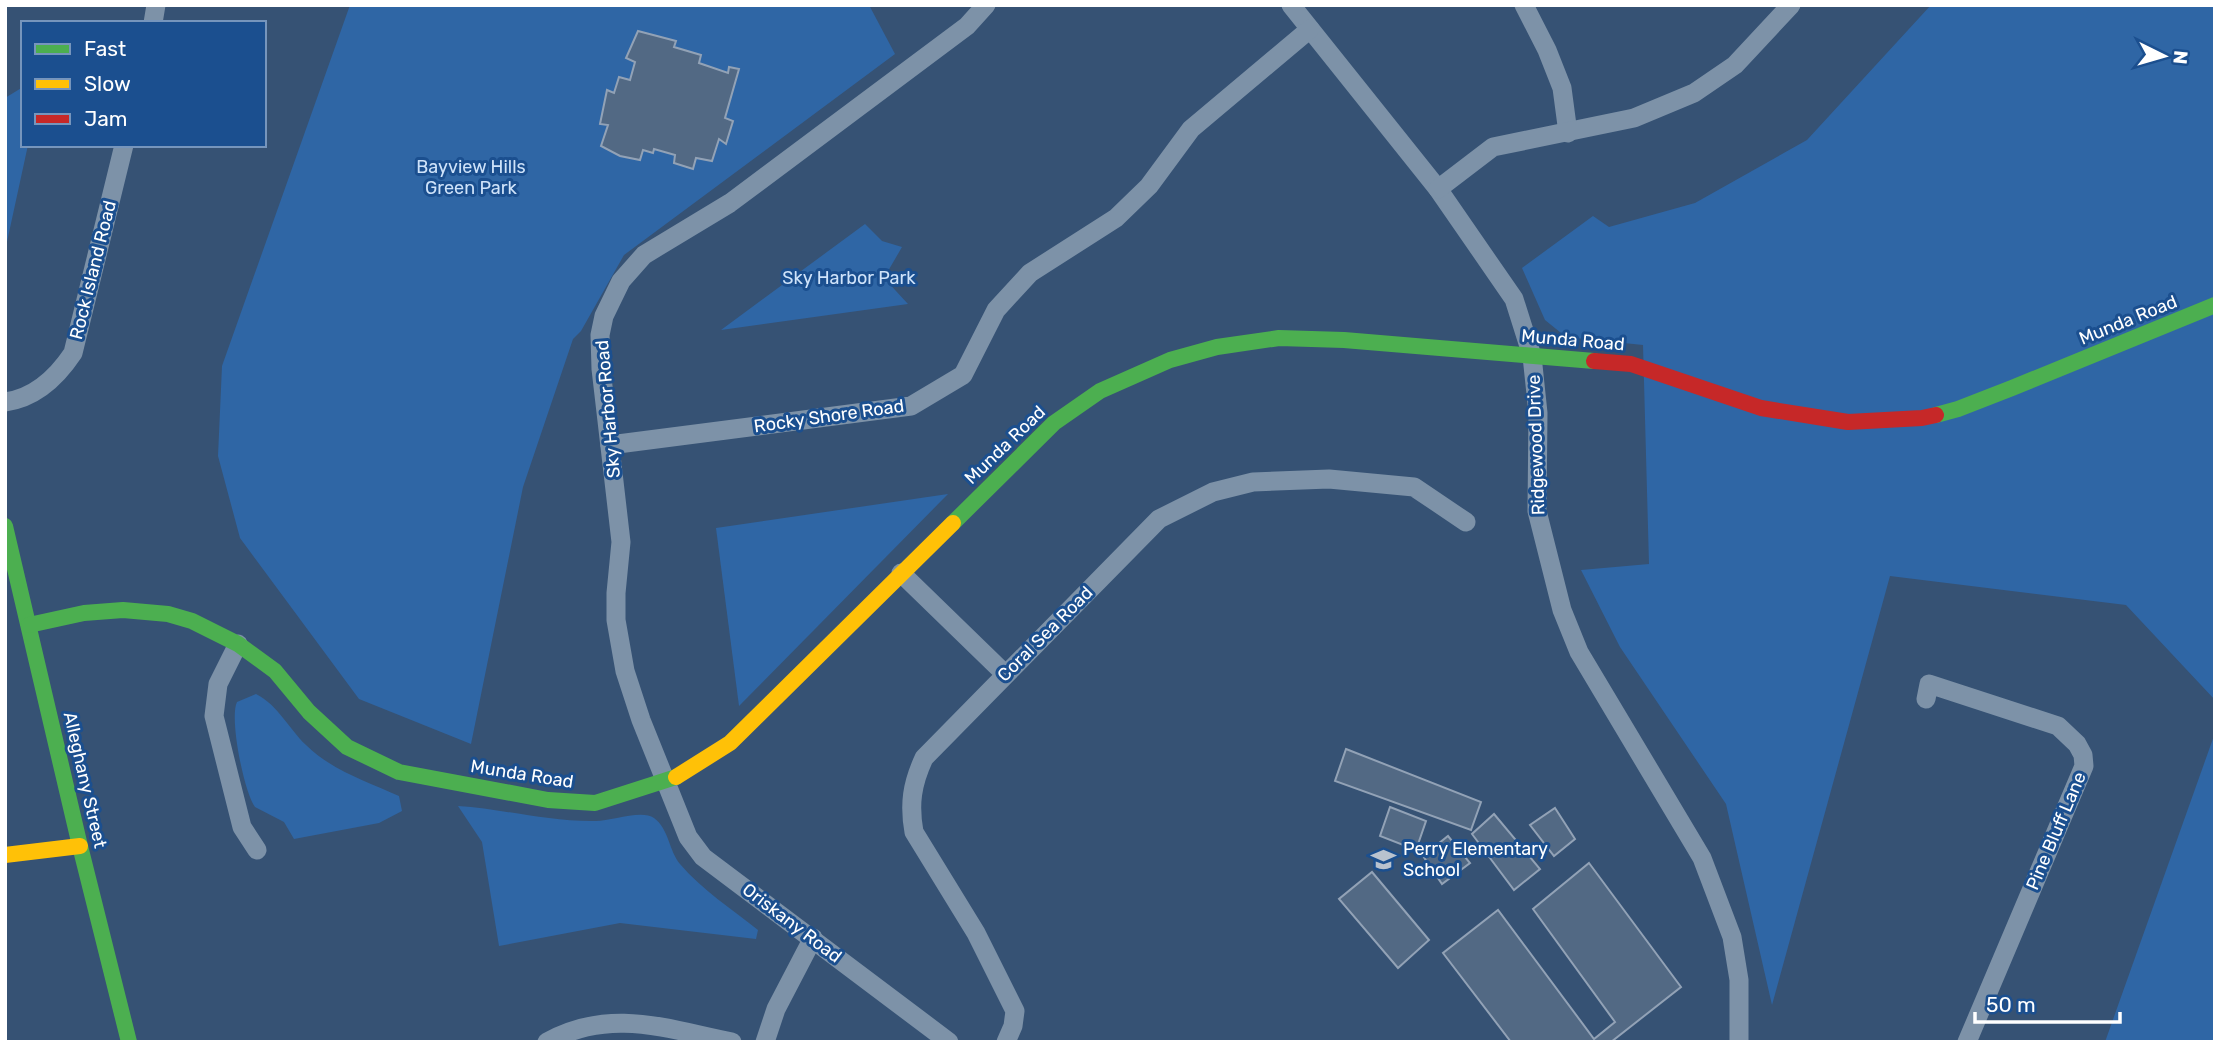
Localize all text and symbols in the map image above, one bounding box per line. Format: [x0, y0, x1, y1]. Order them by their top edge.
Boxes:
legend [21, 21, 266, 147]
north arrow [2129, 21, 2199, 91]
text: Fast [84, 36, 126, 61]
text: N [2168, 50, 2192, 65]
text: Slow [84, 71, 131, 96]
text: Jam [84, 106, 128, 131]
park label: Bayview Hills Green Park [416, 156, 526, 199]
street label: Rock Island Road [65, 198, 121, 342]
park label: Sky Harbor Park [782, 267, 916, 289]
street label: Munda Road [2076, 290, 2180, 350]
street label: Munda Road [1520, 325, 1626, 355]
street label: Sky Harbor Road [591, 339, 625, 479]
street label: Ridgewood Drive [1523, 374, 1549, 516]
street label: Rocky Shore Road [753, 395, 905, 437]
street label: Munda Road [960, 401, 1050, 489]
street label: Coral Sea Road [993, 582, 1097, 686]
street label: Alleghany Street [59, 710, 111, 850]
street label: Munda Road [469, 755, 575, 793]
street label: Pine Bluff Lane [2021, 769, 2091, 893]
place label: Perry Elementary School [1403, 838, 1548, 881]
school or university icon: Perry Elementary School [1369, 845, 1397, 873]
street label: Oriskany Road [738, 878, 846, 968]
scale bar [1975, 981, 2120, 1025]
text: 50 m [1986, 992, 2036, 1017]

